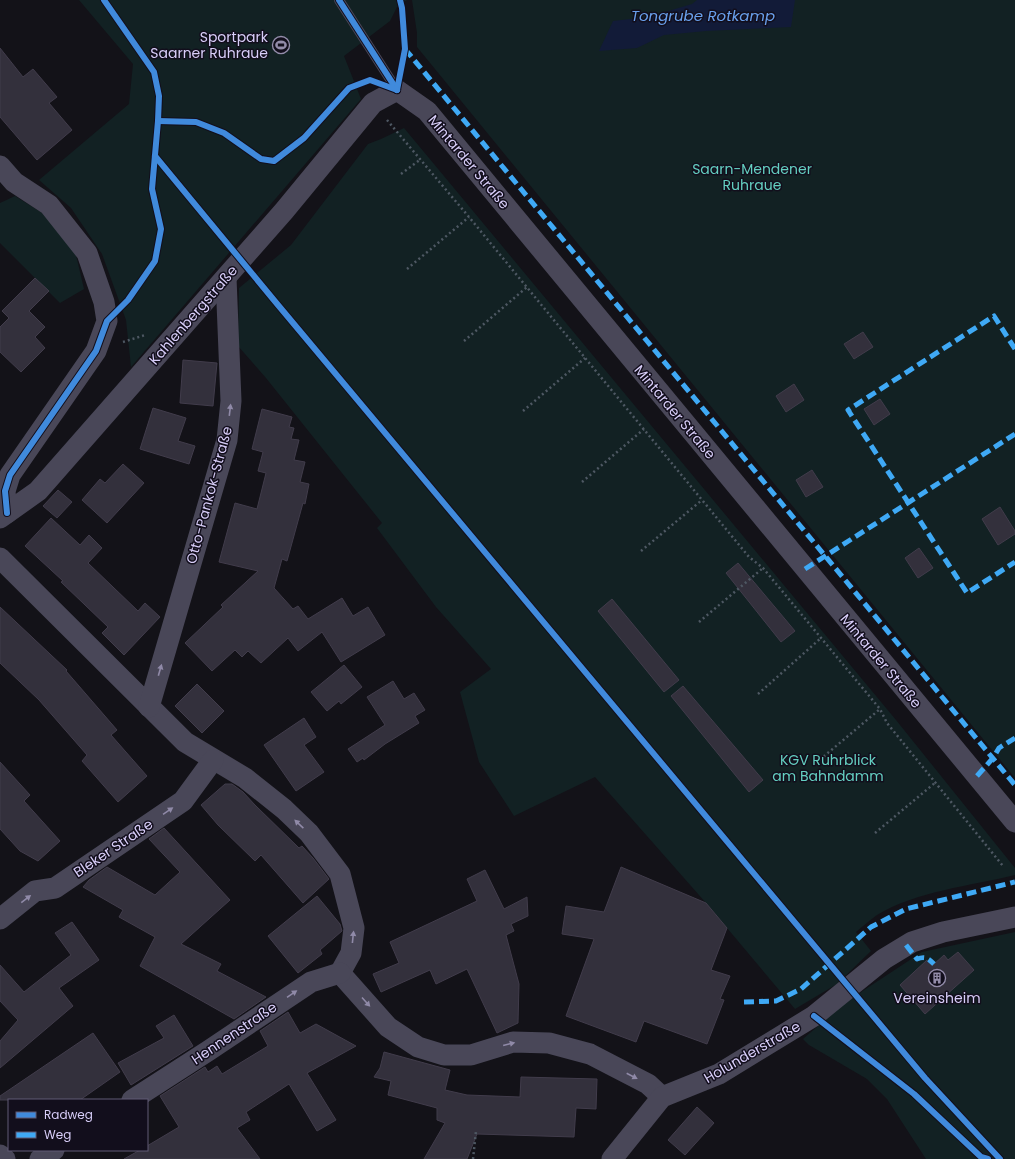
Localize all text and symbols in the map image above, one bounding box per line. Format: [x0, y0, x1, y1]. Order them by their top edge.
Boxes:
water label: Tongrube Rotkamp [631, 5, 775, 26]
place label: Sportpark Saarner Ruhraue [150, 27, 269, 63]
sports icon: Sportpark Saarner Ruhraue [271, 35, 291, 55]
street label: Mintarder Straße [424, 111, 515, 214]
park label: Saarn-Mendener Ruhraue [692, 159, 812, 195]
street label: Kahlenbergstraße [144, 261, 242, 369]
street label: Mintarder Straße [630, 361, 721, 464]
one-way arrow [227, 404, 233, 416]
street label: Otto-Pankok-Straße [181, 424, 237, 566]
street label: Mintarder Straße [836, 610, 927, 713]
one-way arrow [157, 664, 163, 676]
park label: KGV Ruhrblick am Bahndamm [772, 750, 884, 786]
one-way arrow [163, 807, 174, 815]
street label: Bleker Straße [69, 814, 157, 882]
one-way arrow [294, 819, 304, 829]
one-way arrow [20, 895, 31, 903]
one-way arrow [350, 931, 356, 943]
building icon: Vereinsheim [927, 968, 947, 988]
place label: Vereinsheim [893, 988, 981, 1008]
one-way arrow [287, 990, 298, 998]
street label: Hennenstraße [187, 997, 281, 1069]
one-way arrow [361, 997, 371, 1007]
street label: Holunderstraße [700, 1016, 804, 1088]
one-way arrow [503, 1040, 515, 1046]
one-way arrow [626, 1072, 638, 1079]
legend [8, 1099, 148, 1151]
text: Radweg [44, 1106, 93, 1123]
text: Weg [44, 1126, 71, 1143]

